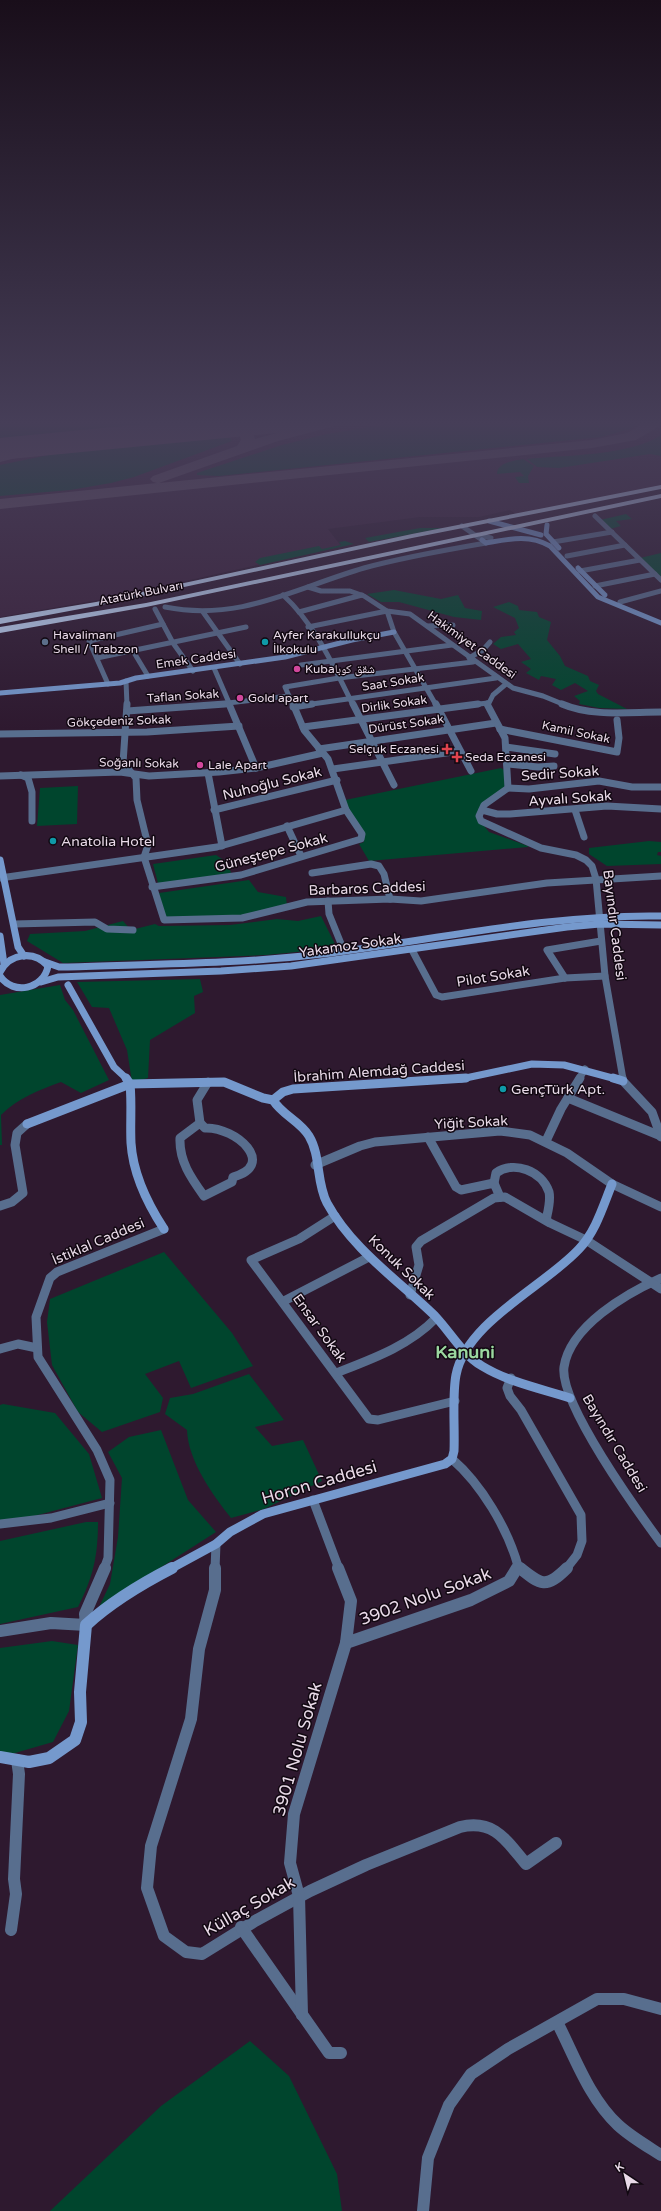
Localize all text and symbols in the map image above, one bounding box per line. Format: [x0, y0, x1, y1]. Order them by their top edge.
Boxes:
street label: Atatürk Bulvarı [98, 578, 184, 608]
street label: Hakimiyet Caddesi [425, 608, 519, 682]
place label: Havalimanı Shell / Trabzon [53, 628, 138, 656]
place label: Ayfer Karakullukçu İlkokulu [273, 628, 380, 656]
marker: Havalimanı Shell / Trabzon [40, 637, 50, 647]
marker: Ayfer Karakullukçu İlkokulu [260, 637, 270, 647]
street label: Emek Caddesi [155, 646, 237, 672]
place label: Kubaشقق كوبا [305, 662, 375, 676]
marker: Kubaشقق كوبا [292, 664, 302, 674]
street label: Saat Sokak [361, 670, 426, 694]
street label: Taflan Sokak [147, 686, 220, 705]
place label: Gold apart [248, 691, 309, 705]
street label: Dirlik Sokak [360, 692, 428, 716]
marker: Gold apart [235, 693, 245, 703]
street label: Gökçedeniz Sokak [67, 712, 172, 730]
street label: Dürüst Sokak [367, 712, 445, 736]
street label: Kamil Sokak [541, 718, 612, 746]
place label: Selçuk Eczanesi [349, 742, 439, 756]
marker: Selçuk Eczanesi [442, 744, 452, 754]
place label: Seda Eczanesi [465, 750, 546, 764]
marker: Seda Eczanesi [452, 752, 462, 762]
street label: Soğanlı Sokak [99, 755, 179, 771]
place label: Lale Apart [208, 758, 267, 772]
marker: Lale Apart [195, 760, 205, 770]
street label: Sedir Sokak [521, 762, 600, 785]
street label: Nuhoğlu Sokak [221, 763, 324, 804]
street label: Ayvalı Sokak [528, 787, 613, 810]
street label: Güneştepe Sokak [213, 829, 330, 876]
place label: Anatolia Hotel [61, 833, 155, 850]
marker: Anatolia Hotel [48, 836, 58, 846]
street label: Bayındır Caddesi [599, 869, 630, 982]
street label: Barbaros Caddesi [308, 878, 426, 899]
street label: Yakamoz Sokak [298, 930, 403, 961]
street label: Pilot Sokak [455, 962, 531, 991]
street label: İbrahim Alemdağ Caddesi [293, 1057, 465, 1086]
place label: GençTürk Apt. [511, 1081, 605, 1098]
marker: GençTürk Apt. [498, 1084, 508, 1094]
street label: Yiğit Sokak [434, 1112, 509, 1133]
street label: İstiklal Caddesi [49, 1214, 147, 1269]
street label: Konuk Sokak [365, 1231, 439, 1304]
street label: Ensar Sokak [289, 1291, 351, 1366]
district label: Kanuni [435, 1341, 495, 1363]
street label: Bayındır Caddesi [579, 1391, 651, 1496]
street label: Horon Caddesi [259, 1456, 379, 1509]
street label: 3902 Nolu Sokak [356, 1563, 494, 1630]
street label: 3901 Nolu Sokak [268, 1680, 327, 1819]
street label: Küllaç Sokak [200, 1872, 299, 1941]
north arrow [605, 2155, 645, 2195]
text: K [613, 2159, 627, 2175]

